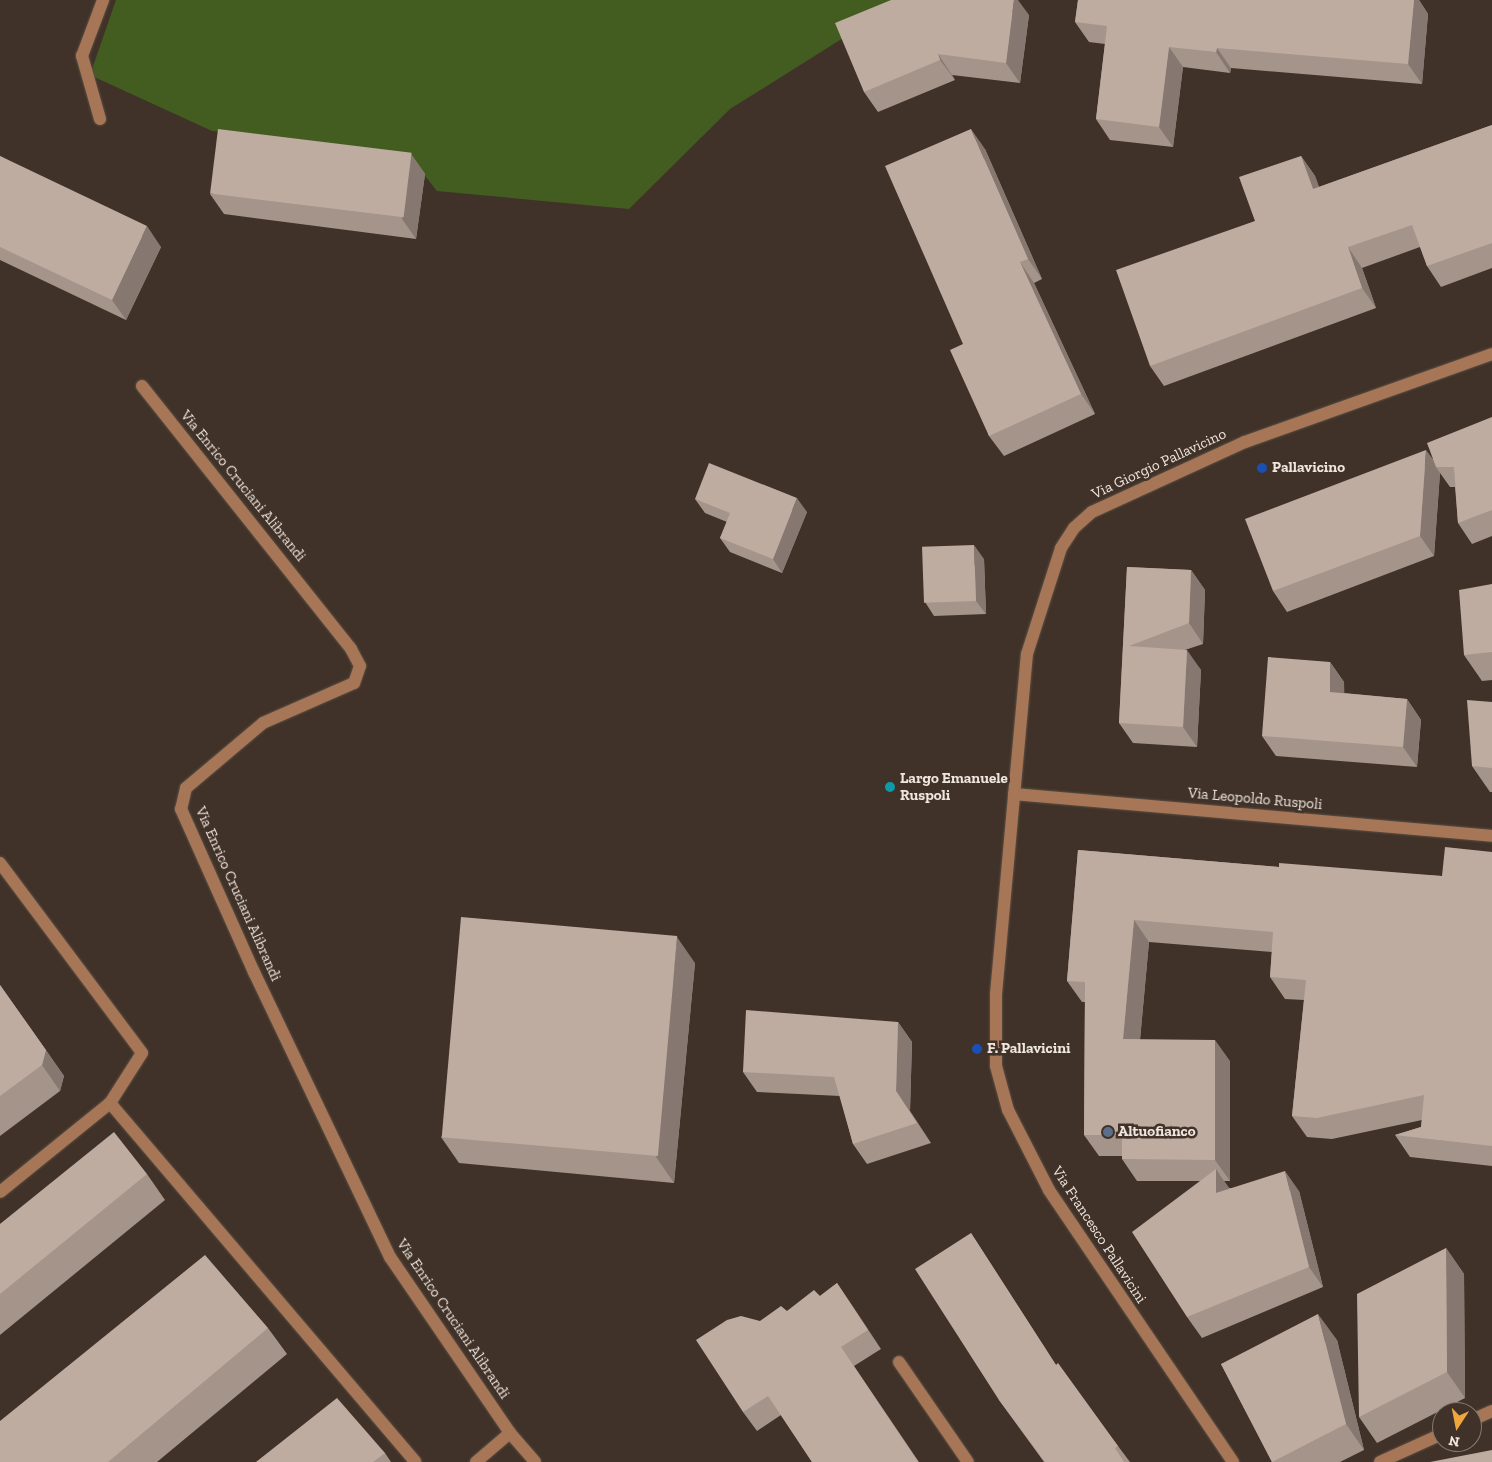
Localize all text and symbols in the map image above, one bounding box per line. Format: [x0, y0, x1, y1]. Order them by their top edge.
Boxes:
street label: Via Enrico Cruciani Alibrandi [176, 407, 310, 565]
street label: Via Giorgio Pallavicino [1089, 425, 1229, 503]
place label: Pallavicino [1272, 459, 1345, 477]
marker: Pallavicino [1256, 462, 1268, 474]
place label: Largo Emanuele Ruspoli [900, 769, 1008, 804]
marker: Largo Emanuele Ruspoli [884, 781, 896, 793]
street label: Via Leopoldo Ruspoli [1187, 784, 1323, 814]
street label: Via Enrico Cruciani Alibrandi [191, 804, 285, 984]
place label: F. Pallavicini [987, 1040, 1071, 1058]
marker: F. Pallavicini [971, 1043, 983, 1055]
place label: Altuofianco [1118, 1123, 1196, 1141]
marker: Altuofianco [1102, 1126, 1114, 1138]
street label: Via Francesco Pallavicini [1048, 1163, 1150, 1307]
street label: Via Enrico Cruciani Alibrandi [393, 1235, 513, 1403]
north arrow [1432, 1402, 1482, 1452]
text: N [1447, 1432, 1461, 1451]

